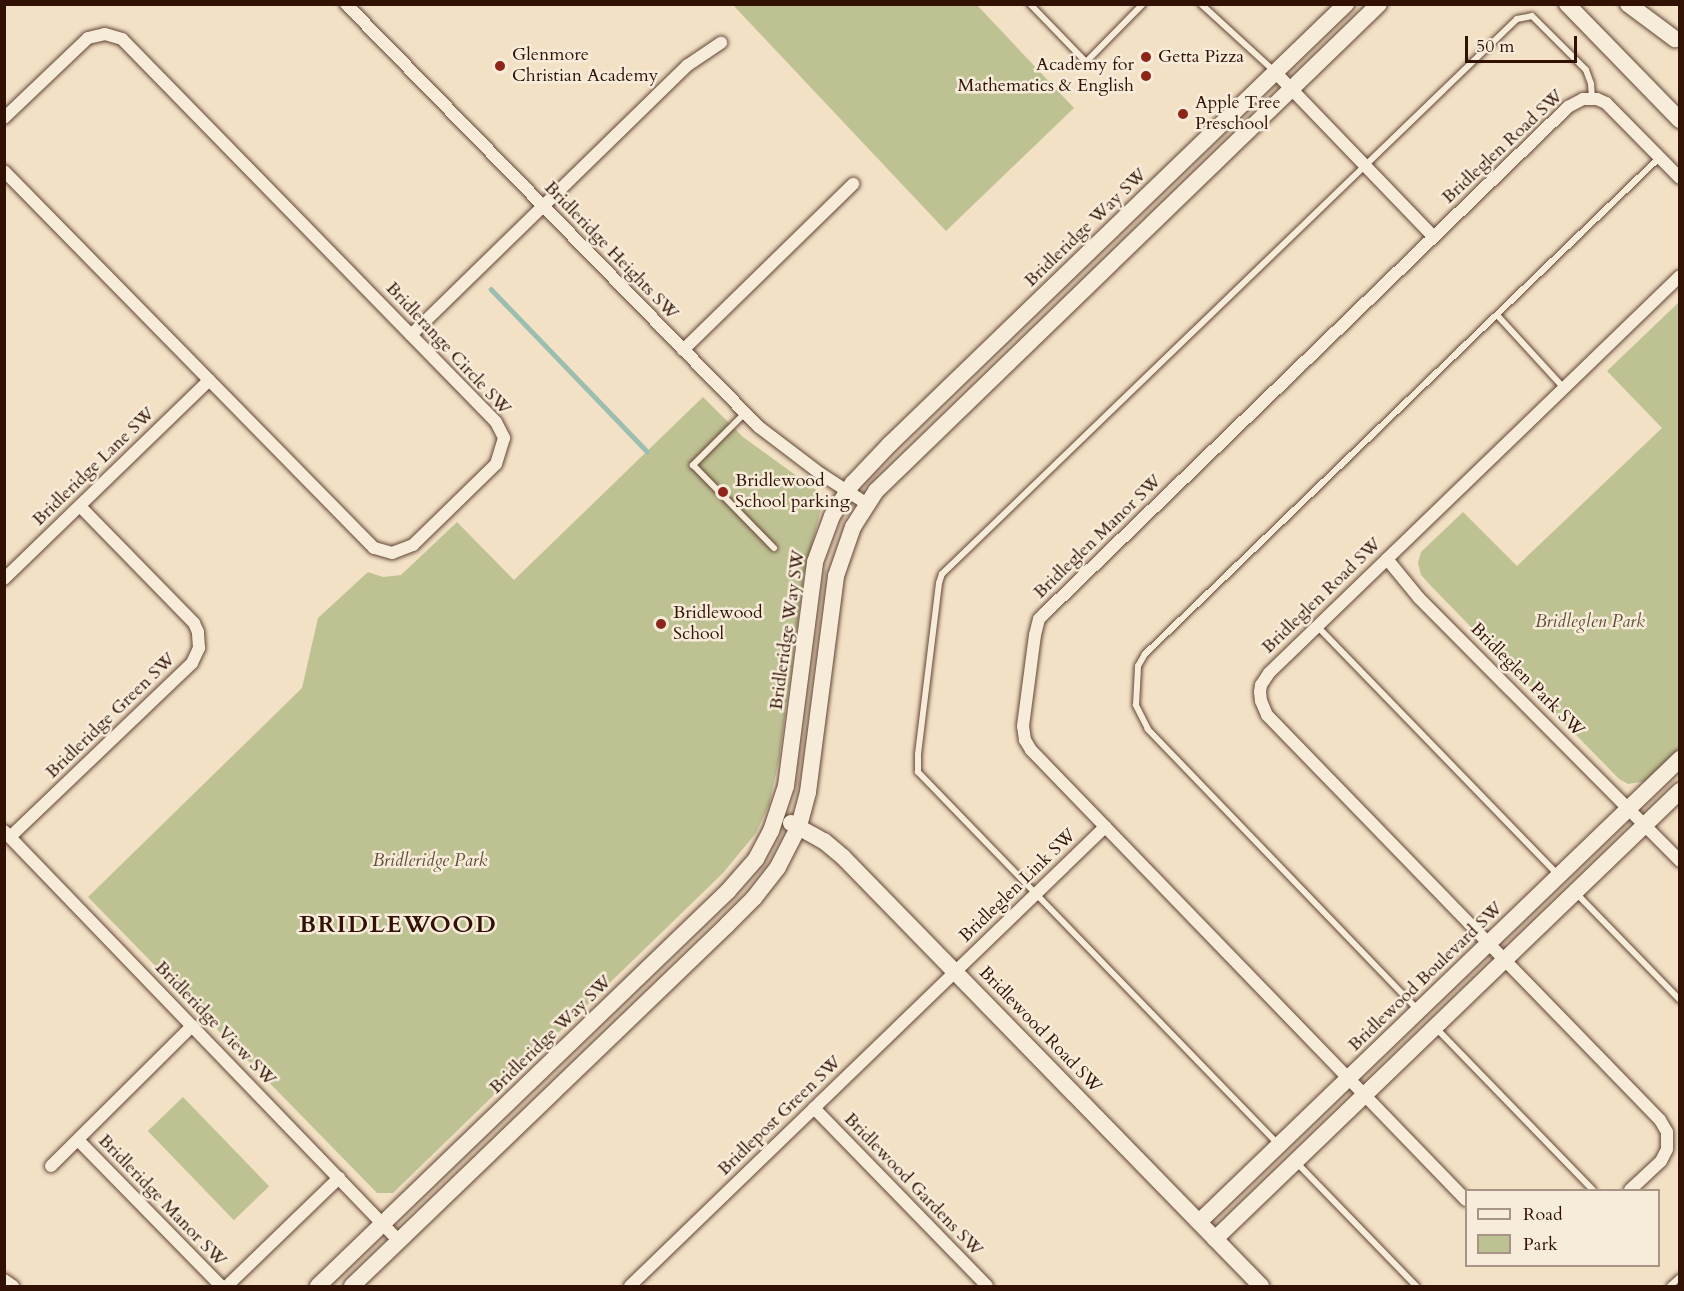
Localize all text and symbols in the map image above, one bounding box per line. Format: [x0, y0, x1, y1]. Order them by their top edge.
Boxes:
scale bar [1468, 24, 1580, 62]
text: 50 m [1476, 34, 1515, 59]
place label: Glenmore Christian Academy [512, 45, 658, 88]
place label: Getta Pizza [1158, 46, 1244, 68]
marker: Getta Pizza [1139, 50, 1153, 64]
place label: Academy for Mathematics & English [958, 55, 1134, 98]
marker: Glenmore Christian Academy [493, 59, 507, 73]
marker: Academy for Mathematics & English [1139, 69, 1153, 83]
street label: Bridleglen Road SW [1438, 85, 1568, 209]
place label: Apple Tree Preschool [1195, 93, 1281, 136]
marker: Apple Tree Preschool [1176, 107, 1190, 121]
street label: Bridleridge Way SW [1020, 164, 1152, 292]
street label: Bridleridge Heights SW [539, 177, 683, 325]
street label: Bridlerange Circle SW [381, 278, 515, 420]
street label: Bridleridge Lane SW [28, 403, 160, 531]
place label: Bridlewood School parking [735, 471, 850, 514]
street label: Bridleglen Manor SW [1030, 471, 1166, 603]
marker: Bridlewood School parking [716, 485, 730, 499]
street label: Bridleglen Road SW [1258, 534, 1386, 658]
street label: Bridleridge Way SW [766, 549, 810, 711]
place label: Bridlewood School [673, 603, 763, 646]
park label: Bridleglen Park [1535, 611, 1645, 633]
marker: Bridlewood School [654, 617, 668, 631]
street label: Bridleglen Park SW [1465, 618, 1589, 742]
street label: Bridleridge Green SW [42, 649, 180, 783]
street label: Bridleglen Link SW [955, 825, 1081, 947]
park label: Bridleridge Park [372, 850, 488, 872]
street label: Bridlewood Boulevard SW [1344, 898, 1508, 1056]
district label: BRIDLEWOOD [299, 911, 497, 939]
street label: Bridleridge View SW [150, 957, 280, 1091]
street label: Bridlewood Road SW [974, 962, 1106, 1098]
street label: Bridleridge Way SW [485, 971, 617, 1099]
street label: Bridlepost Green SW [714, 1052, 846, 1180]
street label: Bridlewood Gardens SW [839, 1109, 987, 1261]
street label: Bridleridge Manor SW [93, 1130, 231, 1272]
legend [1465, 1189, 1660, 1267]
text: Road [1523, 1202, 1563, 1227]
text: Park [1523, 1232, 1558, 1257]

